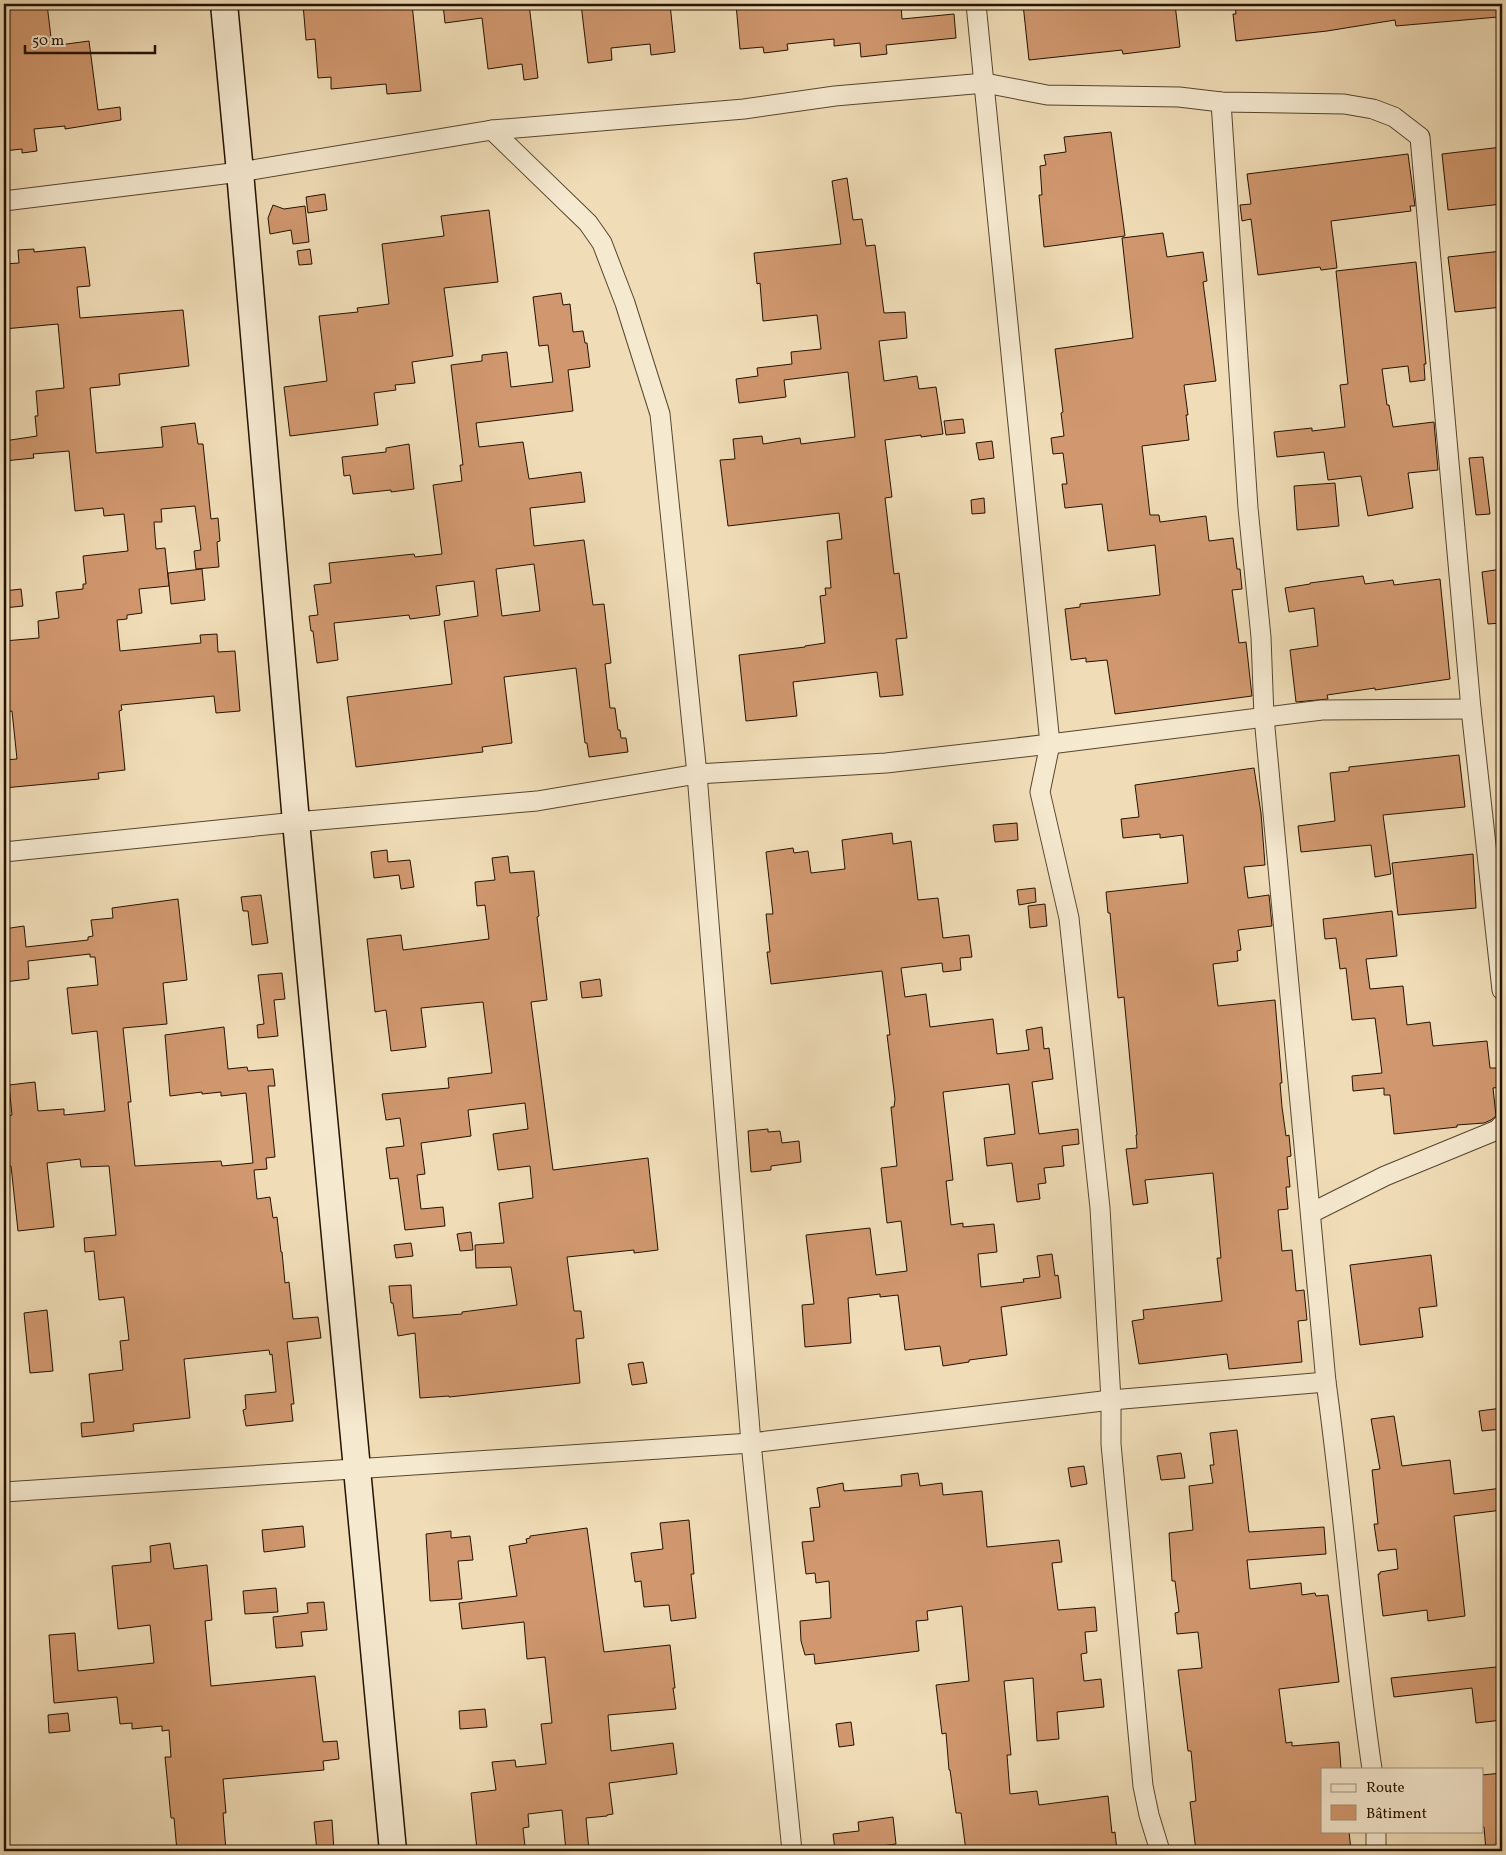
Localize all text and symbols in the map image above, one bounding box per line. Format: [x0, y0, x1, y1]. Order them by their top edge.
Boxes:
scale bar [25, 22, 155, 54]
text: 50 m [32, 31, 64, 52]
legend [1321, 1768, 1484, 1832]
text: Route [1366, 1778, 1405, 1799]
text: Bâtiment [1366, 1804, 1427, 1825]

